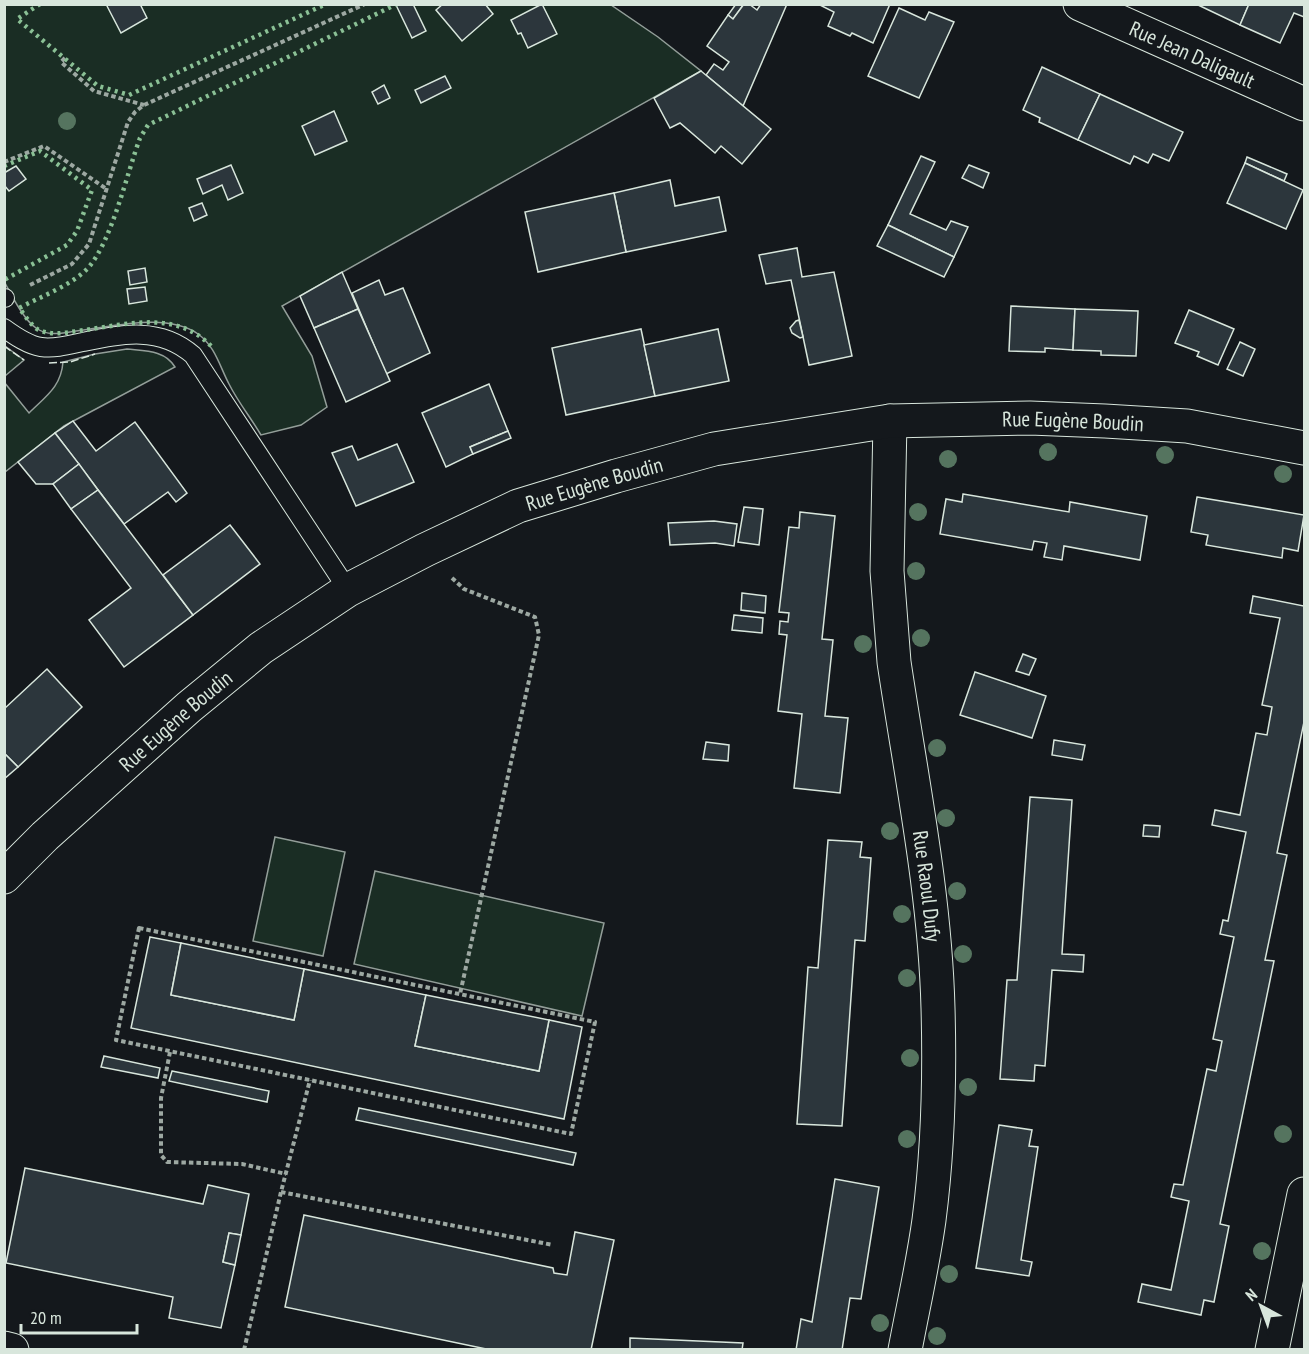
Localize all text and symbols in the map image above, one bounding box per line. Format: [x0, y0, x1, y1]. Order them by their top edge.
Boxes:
street label: Rue Jean Daligault [1125, 14, 1259, 94]
street label: Rue Eugène Boudin [1002, 405, 1145, 437]
street label: Rue Eugène Boudin [522, 450, 666, 516]
street label: Rue Eugène Boudin [113, 664, 237, 777]
street label: Rue Raoul Dufy [907, 829, 948, 943]
north arrow [1231, 1276, 1291, 1336]
text: N [1241, 1284, 1261, 1305]
scale bar [21, 1297, 136, 1335]
text: 20 m [30, 1306, 62, 1329]

